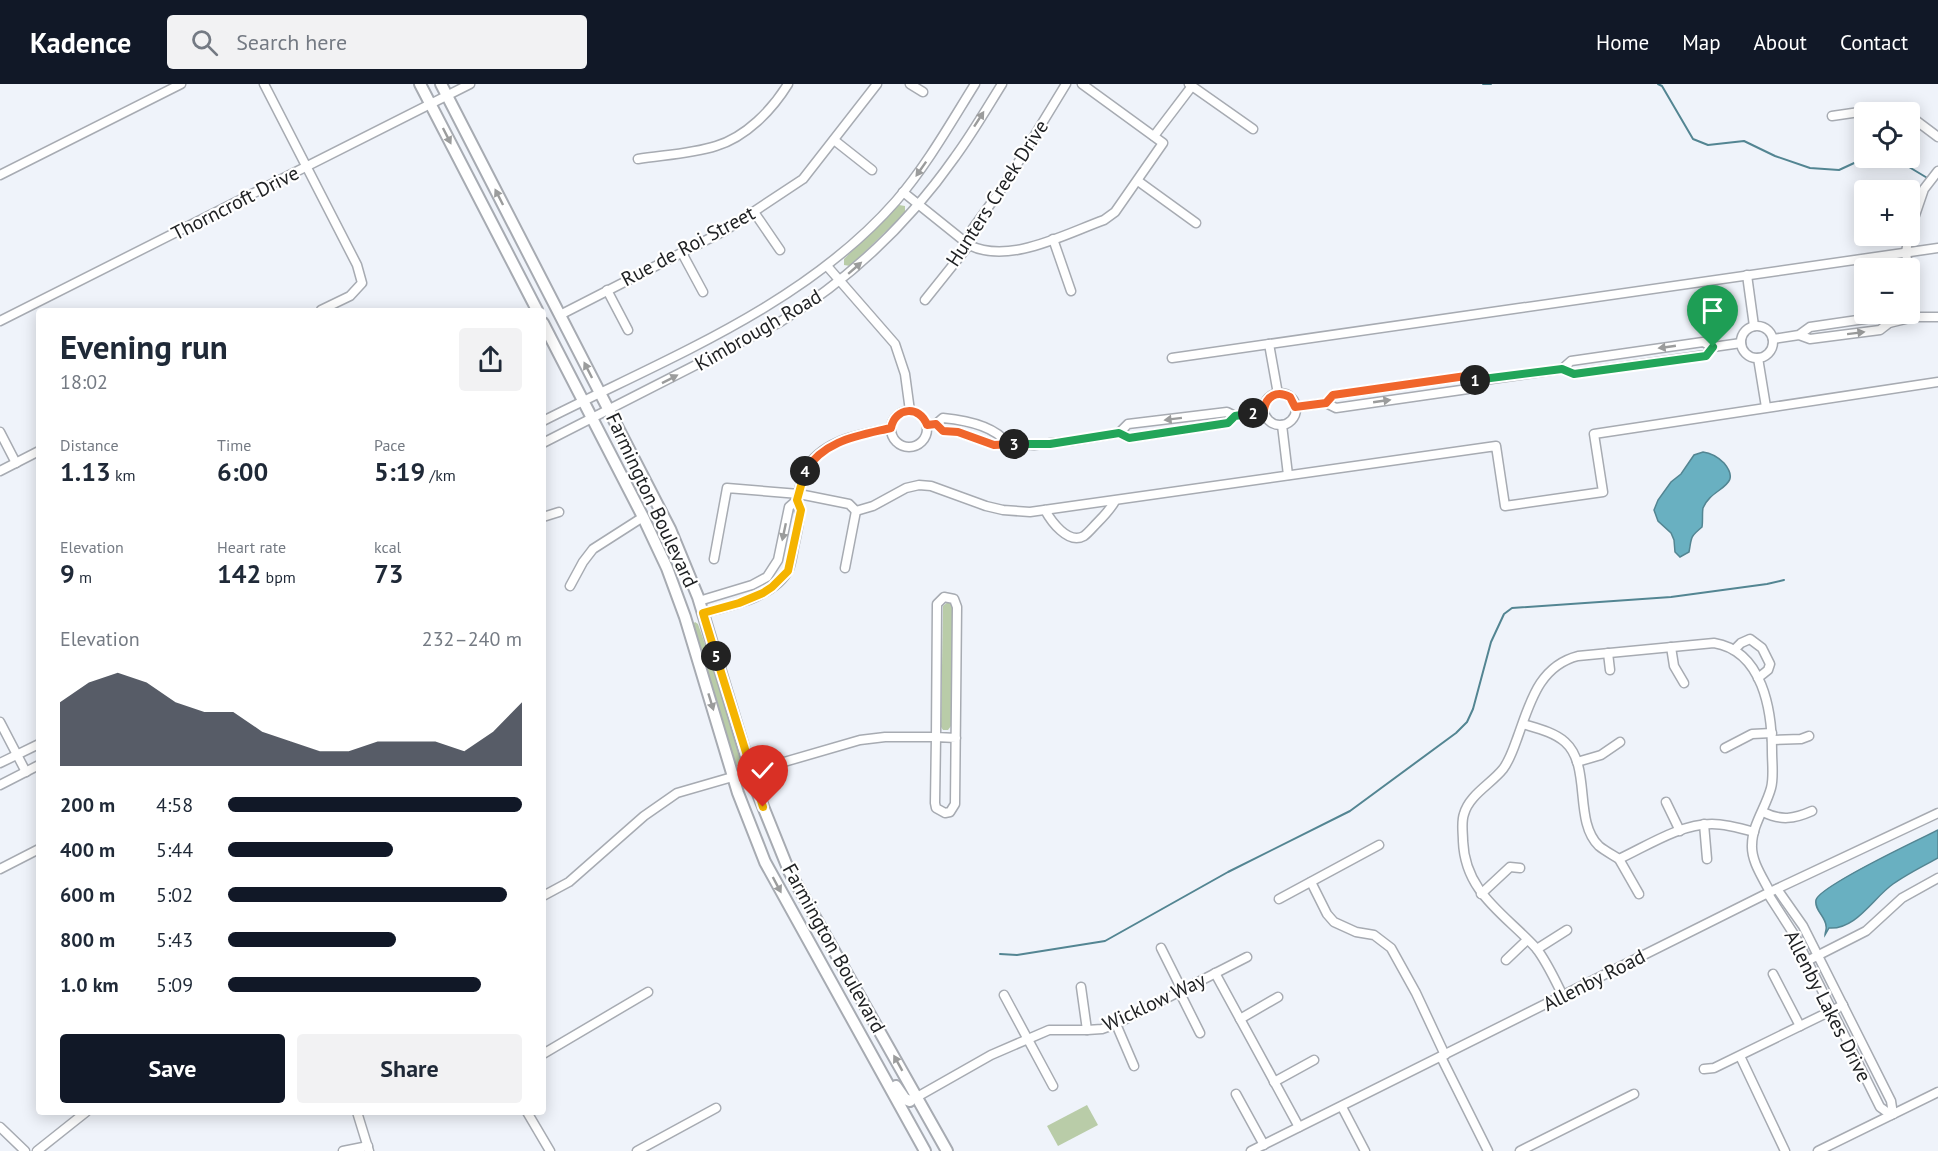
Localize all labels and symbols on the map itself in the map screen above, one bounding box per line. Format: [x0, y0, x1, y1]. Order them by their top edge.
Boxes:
one-way arrow [974, 111, 985, 128]
street label: Hunters Creek Drive [940, 115, 1054, 271]
one-way arrow [442, 128, 452, 145]
street label: Thorncroft Drive [167, 160, 303, 246]
one-way arrow [915, 160, 927, 176]
one-way arrow [494, 188, 504, 205]
street label: Rue de Roi Street [617, 200, 759, 292]
one-way arrow [847, 262, 862, 275]
street label: Kimbrough Road [690, 283, 826, 377]
pin [1687, 285, 1738, 347]
one-way arrow [1847, 328, 1866, 338]
one-way arrow [1657, 342, 1676, 351]
one-way arrow [584, 362, 593, 379]
pin: 1 [1460, 365, 1490, 395]
one-way arrow [662, 374, 679, 384]
one-way arrow [1373, 397, 1392, 406]
pin: 2 [1238, 398, 1268, 428]
street label: Farmington Boulevard [600, 409, 704, 591]
one-way arrow [1163, 414, 1182, 423]
pin: 3 [999, 429, 1029, 459]
pin: 4 [790, 456, 820, 486]
one-way arrow [779, 522, 788, 541]
pin: 5 [701, 641, 731, 671]
one-way arrow [706, 693, 716, 711]
pin [737, 745, 788, 807]
street label: Farmington Boulevard [777, 859, 891, 1037]
one-way arrow [772, 876, 782, 893]
street label: Allenby Lakes Drive [1779, 926, 1877, 1086]
street label: Allenby Road [1539, 943, 1649, 1017]
street label: Wicklow Way [1098, 966, 1210, 1037]
one-way arrow [893, 1054, 903, 1071]

